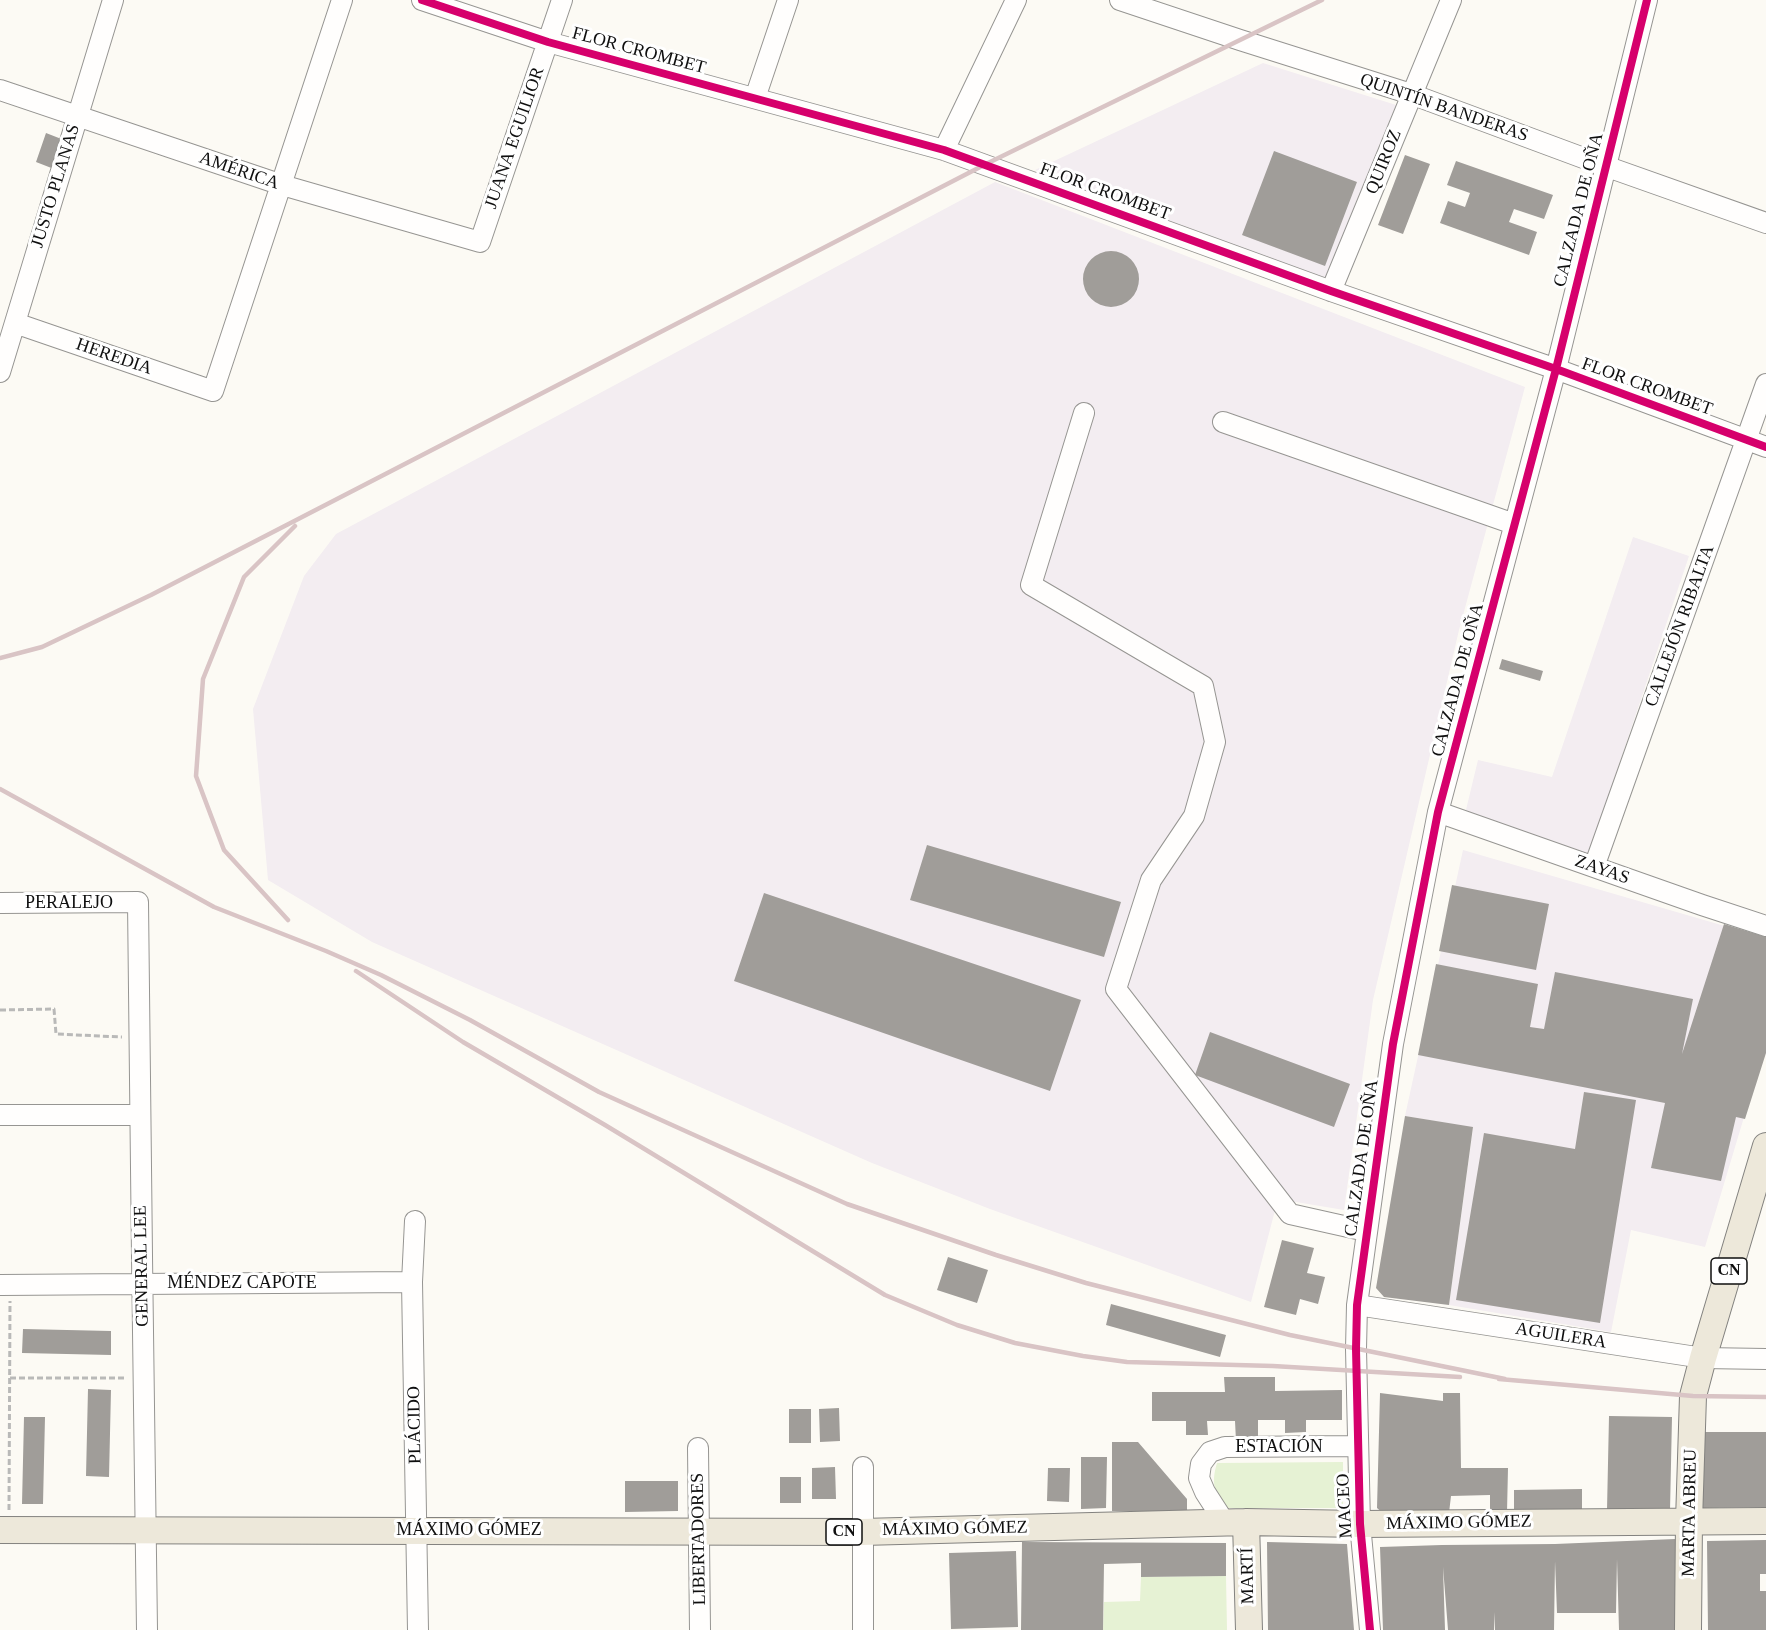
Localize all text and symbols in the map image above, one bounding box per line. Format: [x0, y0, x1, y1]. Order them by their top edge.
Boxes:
street label: FLOR CROMBET [570, 23, 708, 79]
street label: JUANA EGUILIOR [481, 64, 549, 212]
street label: QUINTÍN BANDERAS [1357, 69, 1531, 147]
street label: JUSTO PLANAS [27, 122, 85, 250]
street label: QUIROZ [1361, 126, 1407, 198]
street label: CALZADA DE OÑA [1549, 131, 1609, 289]
street label: AMÉRICA [196, 147, 282, 195]
street label: FLOR CROMBET [1037, 158, 1173, 226]
street label: HEREDIA [73, 334, 155, 380]
street label: FLOR CROMBET [1579, 353, 1715, 421]
street label: CALLEJÓN RIBALTA [1641, 542, 1719, 710]
street label: CALZADA DE OÑA [1427, 601, 1489, 759]
street label: ZAYAS [1572, 851, 1632, 889]
street label: PERALEJO [25, 892, 113, 914]
street label: CALZADA DE OÑA [1340, 1078, 1384, 1238]
street label: GENERAL LEE [130, 1205, 154, 1327]
road number: CN [1711, 1258, 1747, 1284]
street label: MÉNDEZ CAPOTE [167, 1272, 317, 1294]
street label: AGUILERA [1514, 1318, 1608, 1354]
street label: PLÁCIDO [404, 1386, 426, 1464]
street label: ESTACIÓN [1235, 1436, 1323, 1458]
street label: MARTA ABREU [1678, 1449, 1702, 1577]
street label: LIBERTADORES [687, 1473, 711, 1605]
street label: MACEO [1333, 1473, 1357, 1539]
street label: MÁXIMO GÓMEZ [1386, 1511, 1532, 1535]
street label: MÁXIMO GÓMEZ [882, 1517, 1028, 1541]
street label: MÁXIMO GÓMEZ [396, 1519, 542, 1541]
road number: CN [826, 1519, 862, 1545]
street label: MARTÍ [1237, 1547, 1259, 1605]

